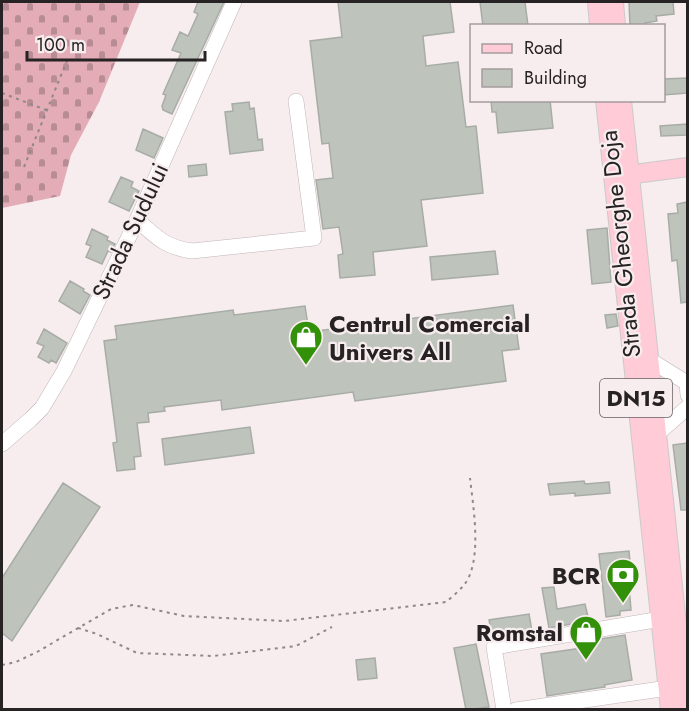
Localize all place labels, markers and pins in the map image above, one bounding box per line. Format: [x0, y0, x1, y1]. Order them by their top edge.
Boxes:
place label: Centrul Comercial Univers All [329, 306, 530, 369]
shop icon: Centrul Comercial Univers All [288, 319, 324, 366]
bank icon: BCR [605, 557, 641, 604]
place label: BCR [552, 558, 600, 593]
shop icon: Romstal [568, 614, 604, 661]
place label: Romstal [476, 615, 563, 650]

